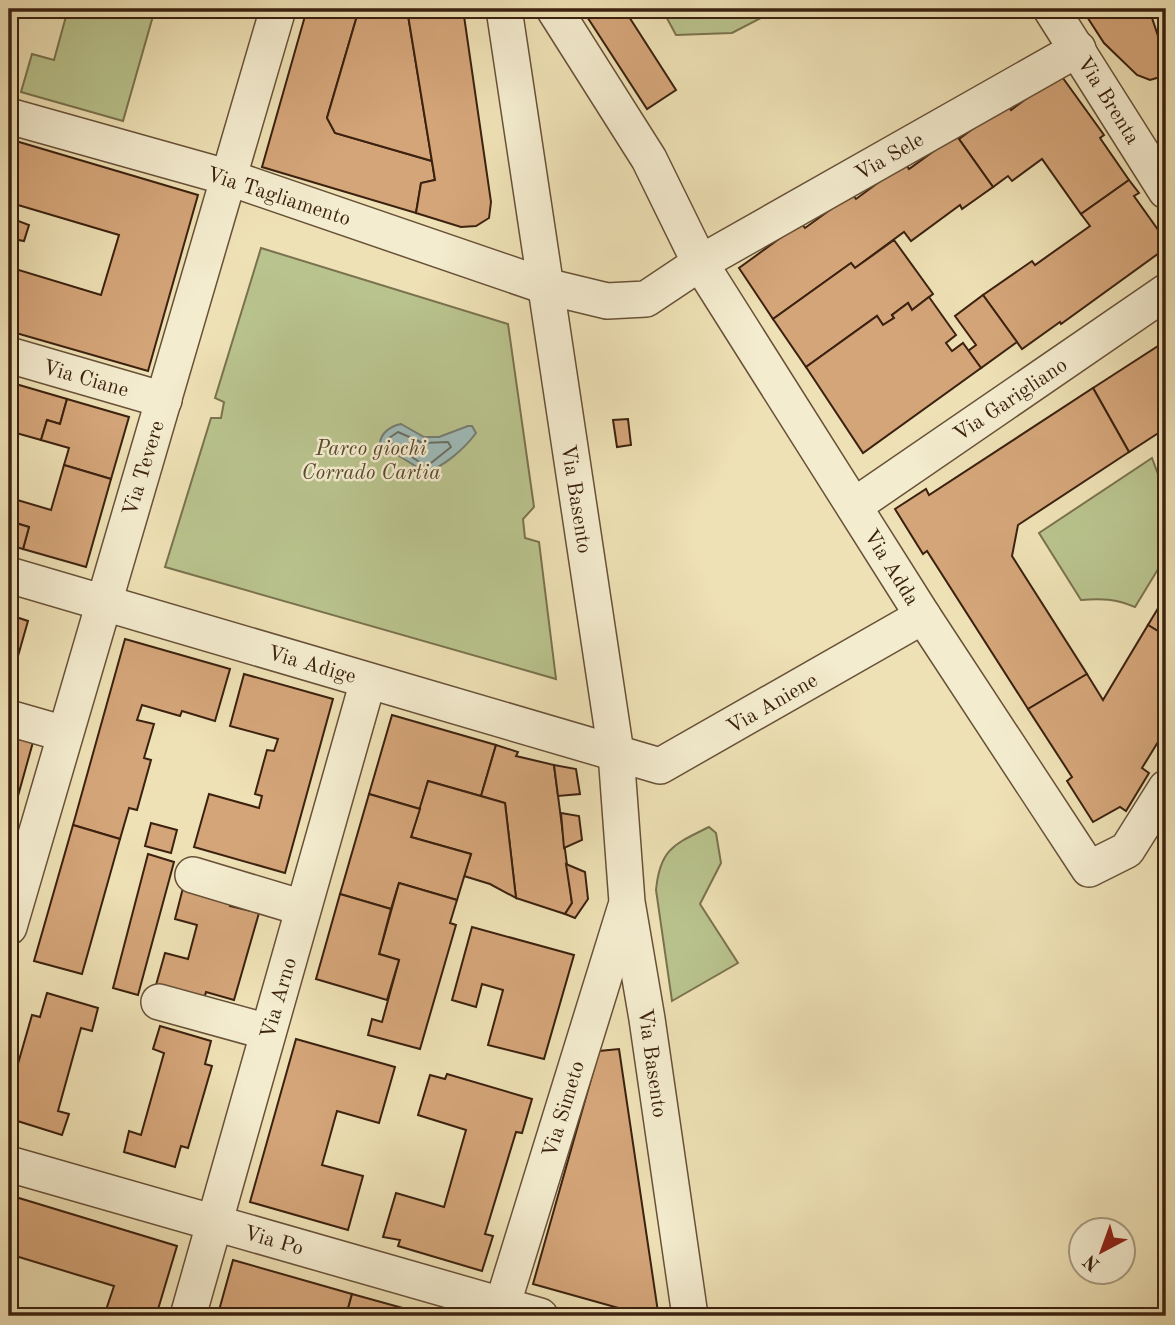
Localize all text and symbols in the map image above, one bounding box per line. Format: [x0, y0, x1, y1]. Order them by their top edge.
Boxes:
street label: Via Brenta [1073, 53, 1143, 148]
street label: Via Sele [852, 129, 928, 185]
street label: Via Tagliamento [204, 164, 353, 231]
street label: Via Garigliano [950, 355, 1071, 446]
street label: Via Ciane [40, 357, 131, 402]
street label: Via Tevere [120, 418, 169, 519]
park label: Parco giochi Corrado Cartia [301, 439, 441, 484]
street label: Via Basento [557, 443, 594, 555]
street label: Via Adda [859, 526, 922, 610]
street label: Via Adige [265, 643, 358, 688]
street label: Via Aniene [724, 670, 822, 739]
street label: Via Arno [258, 955, 301, 1042]
street label: Via Basento [633, 1007, 670, 1119]
street label: Via Simeto [540, 1059, 589, 1160]
north arrow [1066, 1216, 1136, 1286]
street label: Via Po [241, 1223, 306, 1260]
text: N [1080, 1250, 1104, 1274]

